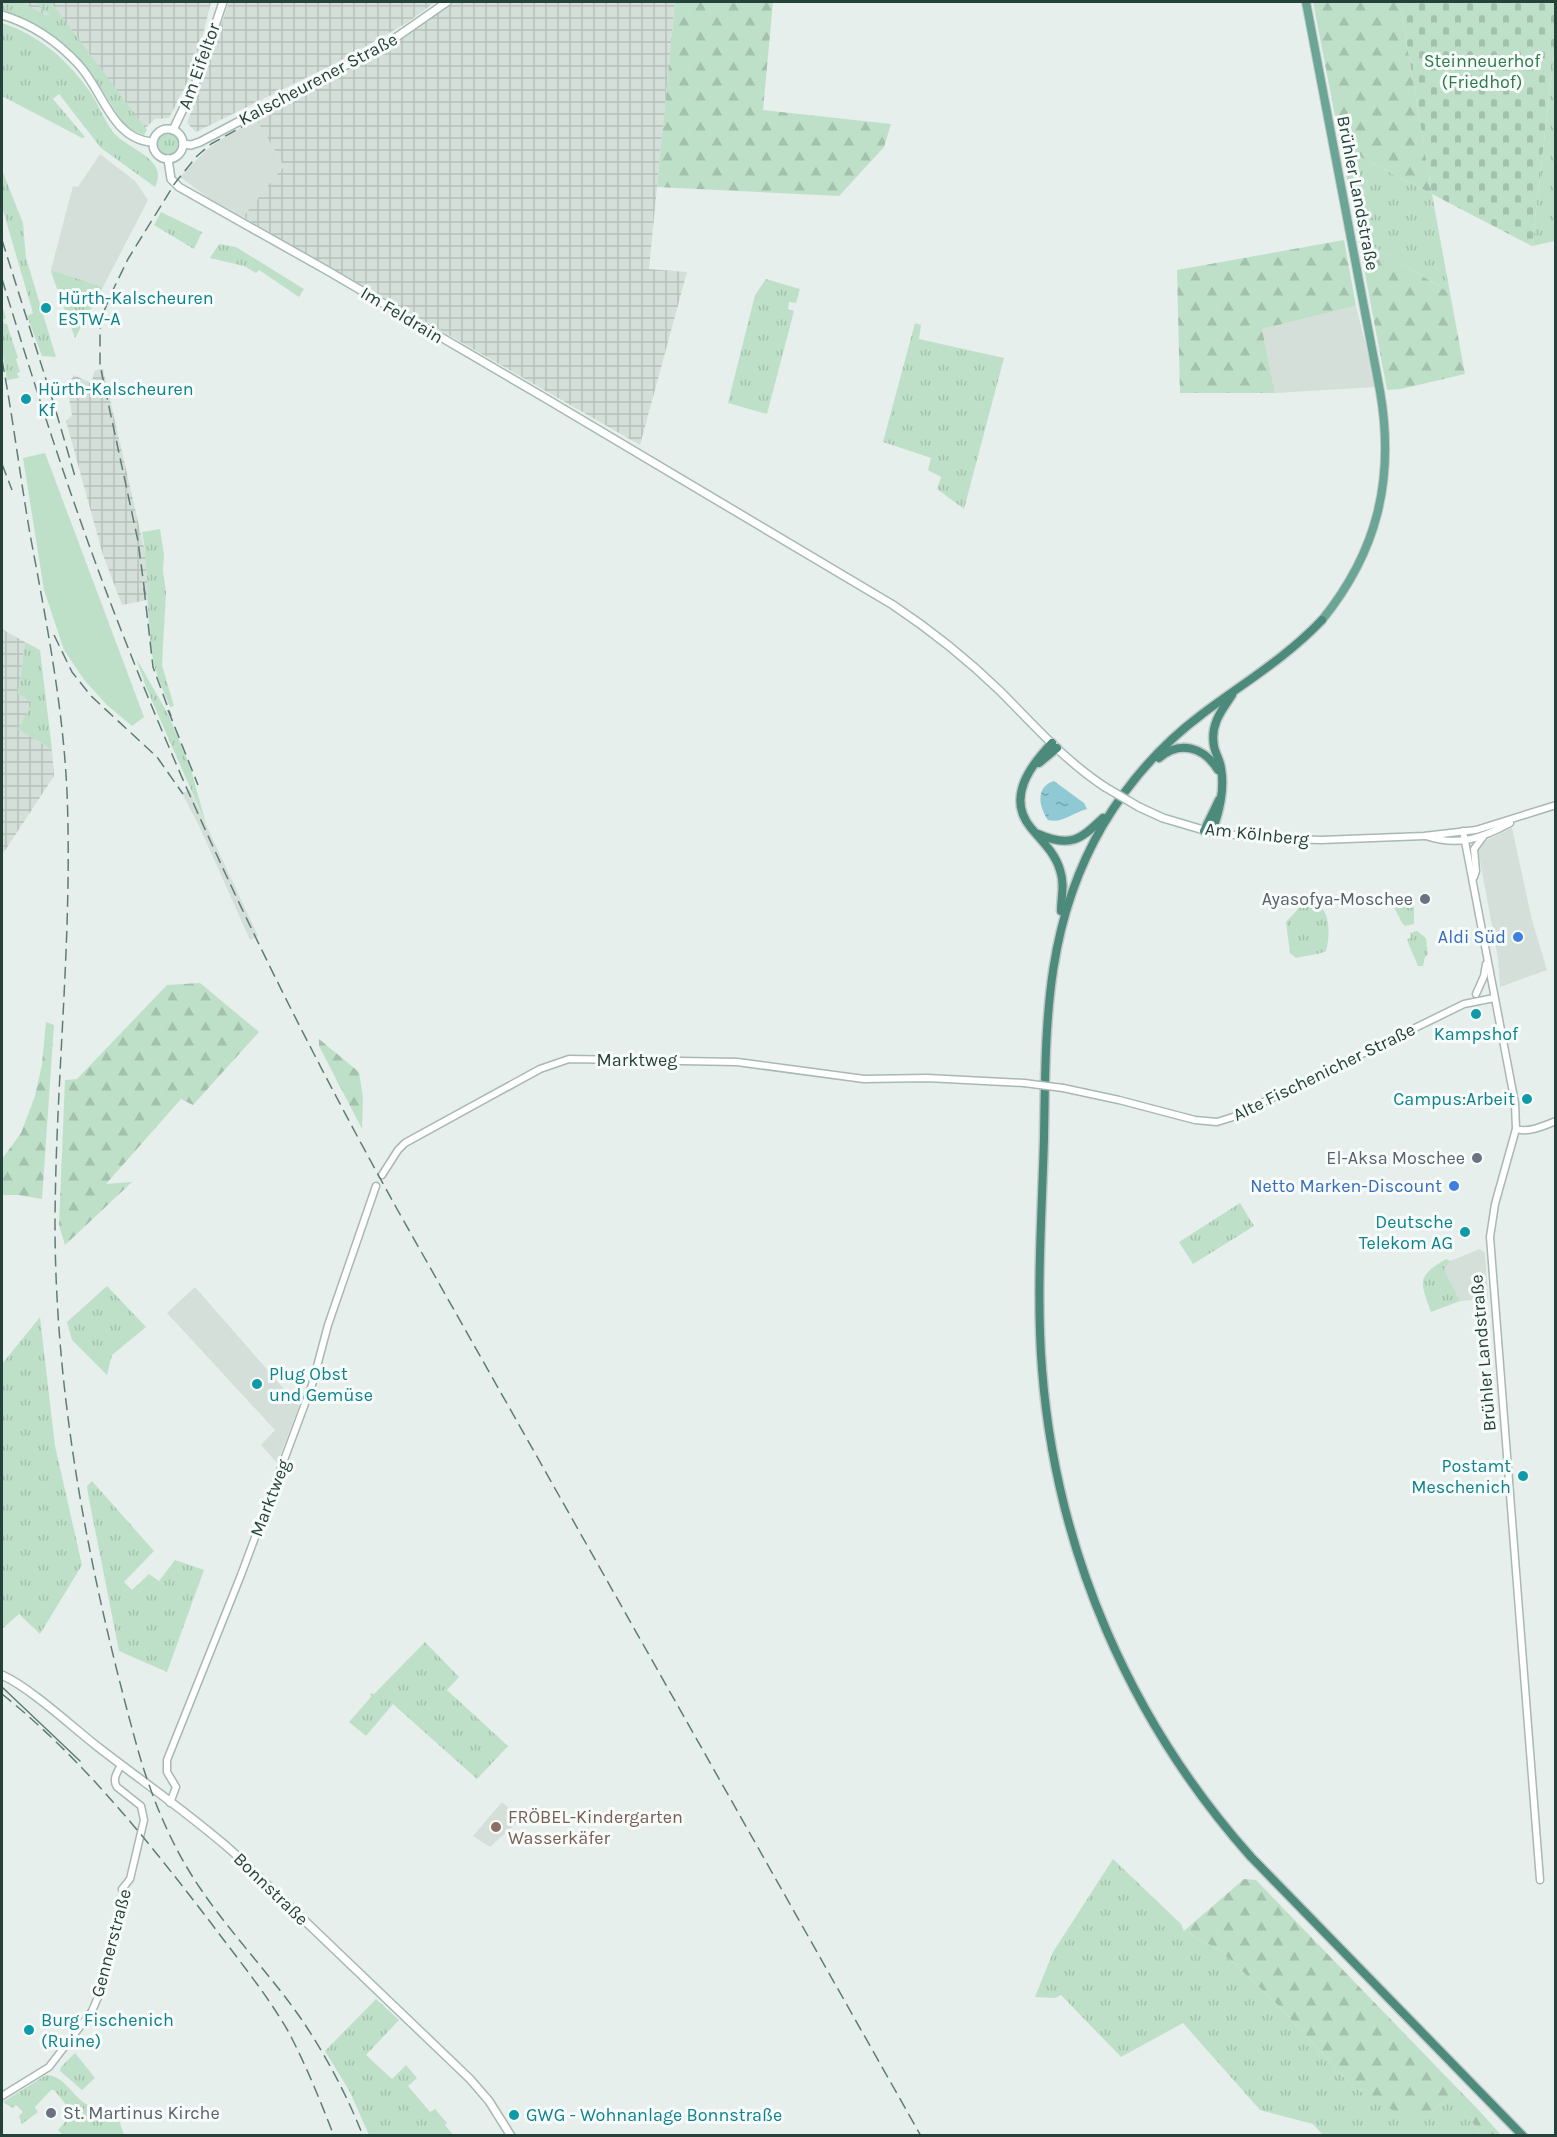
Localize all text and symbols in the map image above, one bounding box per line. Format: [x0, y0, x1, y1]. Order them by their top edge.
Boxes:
street label: Am Eifeltor [173, 19, 225, 112]
street label: Kalscheurener Straße [235, 28, 401, 130]
park label: Steinneuerhof (Friedhof) [1424, 50, 1541, 93]
street label: Brühler Landstraße [1332, 114, 1384, 272]
street label: Im Feldrain [357, 282, 447, 348]
place label: Hürth-Kalscheuren ESTW-A [58, 287, 214, 330]
marker: Hürth-Kalscheuren ESTW-A [39, 301, 53, 315]
place label: Hürth-Kalscheuren Kf [38, 378, 194, 421]
marker: Hürth-Kalscheuren Kf [19, 392, 33, 406]
street label: Am Kölnberg [1204, 818, 1310, 850]
place label: Ayasofya-Moschee [1262, 888, 1413, 910]
marker: Ayasofya-Moschee [1418, 892, 1432, 906]
place label: Aldi Süd [1438, 926, 1506, 948]
marker: Aldi Süd [1511, 930, 1525, 944]
marker: Kampshof [1469, 1007, 1483, 1021]
street label: Alte Fischenicher Straße [1229, 1018, 1419, 1126]
place label: Kampshof [1434, 1023, 1519, 1045]
street label: Marktweg [596, 1049, 678, 1071]
place label: Campus:Arbeit [1393, 1088, 1515, 1110]
marker: Campus:Arbeit [1520, 1092, 1534, 1106]
place label: El-Aksa Moschee [1326, 1147, 1465, 1169]
marker: El-Aksa Moschee [1470, 1151, 1484, 1165]
place label: Netto Marken-Discount [1250, 1175, 1442, 1197]
marker: Netto Marken-Discount [1447, 1179, 1461, 1193]
place label: Deutsche Telekom AG [1359, 1211, 1453, 1254]
marker: Deutsche Telekom AG [1458, 1225, 1472, 1239]
street label: Brühler Landstraße [1465, 1274, 1501, 1432]
place label: Plug Obst und Gemüse [269, 1363, 373, 1406]
marker: Plug Obst und Gemüse [250, 1377, 264, 1391]
place label: Postamt Meschenich [1411, 1455, 1511, 1498]
street label: Marktweg [245, 1456, 295, 1540]
marker: Postamt Meschenich [1516, 1469, 1530, 1483]
place label: FRÖBEL-Kindergarten Wasserkäfer [508, 1806, 683, 1849]
marker: FRÖBEL-Kindergarten Wasserkäfer [489, 1820, 503, 1834]
street label: Bonnstraße [229, 1848, 313, 1930]
street label: Gennerstraße [86, 1886, 136, 2000]
place label: Burg Fischenich (Ruine) [41, 2009, 174, 2052]
marker: Burg Fischenich (Ruine) [22, 2023, 36, 2037]
place label: St. Martinus Kirche [63, 2102, 220, 2124]
place label: GWG - Wohnanlage Bonnstraße [526, 2104, 782, 2126]
marker: St. Martinus Kirche [44, 2106, 58, 2120]
marker: GWG - Wohnanlage Bonnstraße [507, 2108, 521, 2122]

